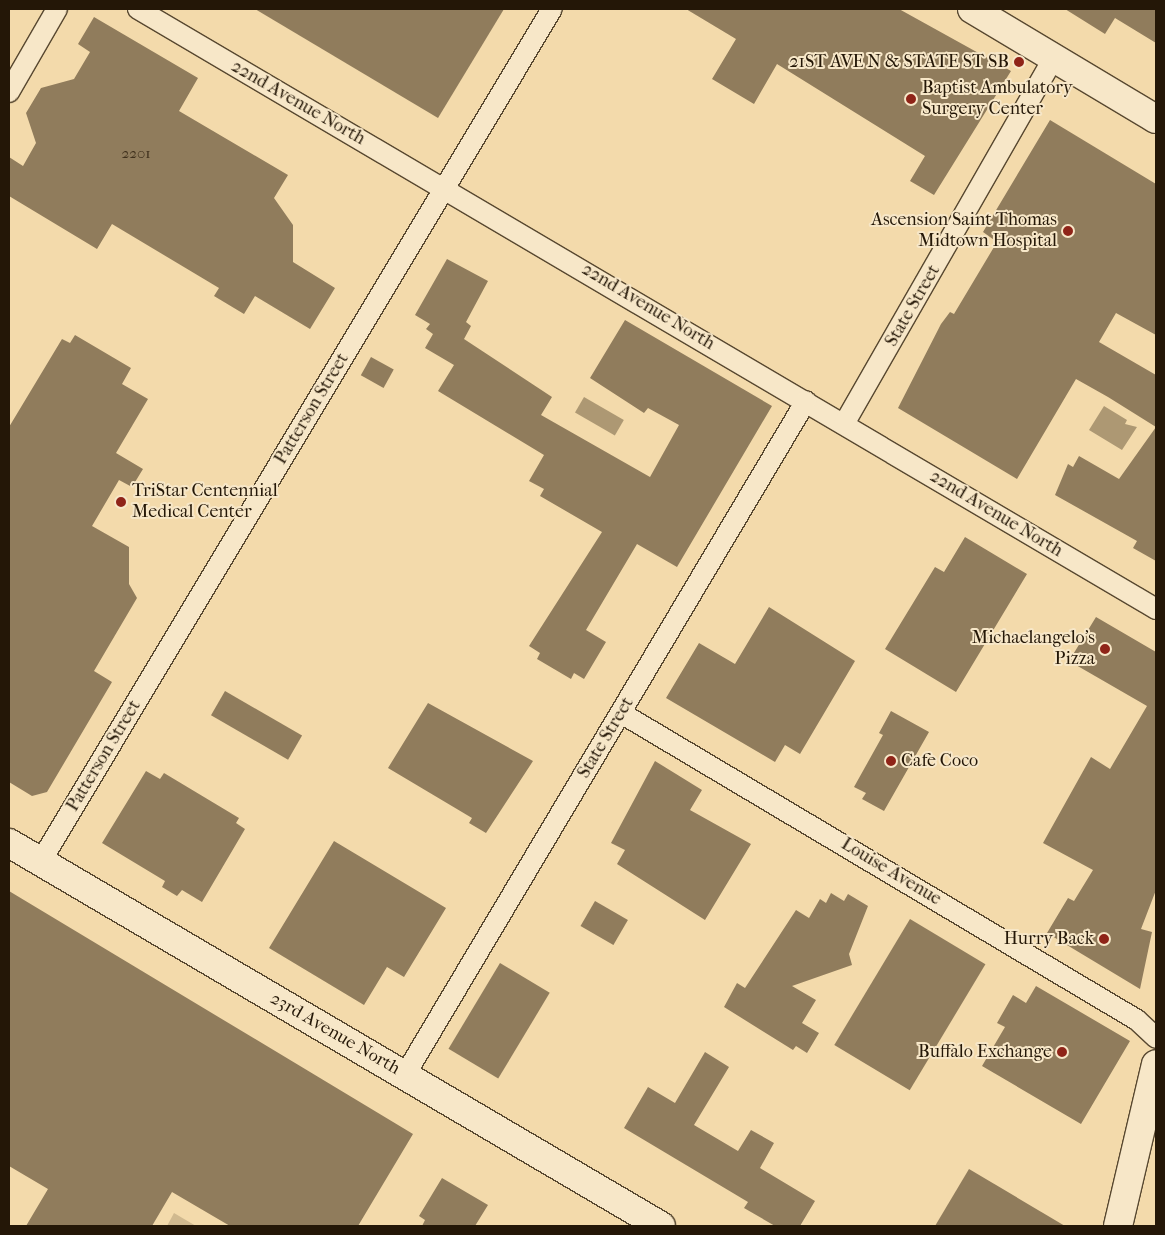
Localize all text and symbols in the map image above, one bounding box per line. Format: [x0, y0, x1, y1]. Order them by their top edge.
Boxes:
place label: 21ST AVE N & STATE ST SB [789, 51, 1009, 73]
street label: 22nd Avenue North [227, 56, 369, 150]
marker: 21ST AVE N & STATE ST SB [1013, 56, 1025, 68]
place label: Baptist Ambulatory Surgery Center [922, 78, 1072, 120]
marker: Baptist Ambulatory Surgery Center [904, 92, 918, 106]
house number: 2201 [122, 145, 150, 163]
place label: Ascension Saint Thomas Midtown Hospital [871, 210, 1057, 252]
marker: Ascension Saint Thomas Midtown Hospital [1061, 224, 1075, 238]
street label: 22nd Avenue North [578, 259, 718, 355]
street label: State Street [881, 261, 945, 351]
street label: Patterson Street [270, 349, 354, 469]
street label: 22nd Avenue North [926, 466, 1066, 562]
place label: TriStar Centennial Medical Center [132, 481, 278, 524]
marker: TriStar Centennial Medical Center [114, 495, 128, 509]
place label: Michaelangelo’s Pizza [972, 628, 1095, 670]
marker: Michaelangelo’s Pizza [1099, 643, 1111, 655]
street label: State Street [573, 694, 639, 782]
street label: Patterson Street [62, 696, 146, 816]
place label: Cafe Coco [901, 750, 978, 772]
marker: Cafe Coco [885, 755, 897, 767]
street label: Louise Avenue [837, 834, 945, 910]
place label: Hurry Back [1004, 928, 1094, 950]
marker: Hurry Back [1098, 933, 1110, 945]
street label: 23rd Avenue North [266, 988, 404, 1080]
place label: Buffalo Exchange [918, 1041, 1052, 1063]
marker: Buffalo Exchange [1056, 1046, 1068, 1058]

